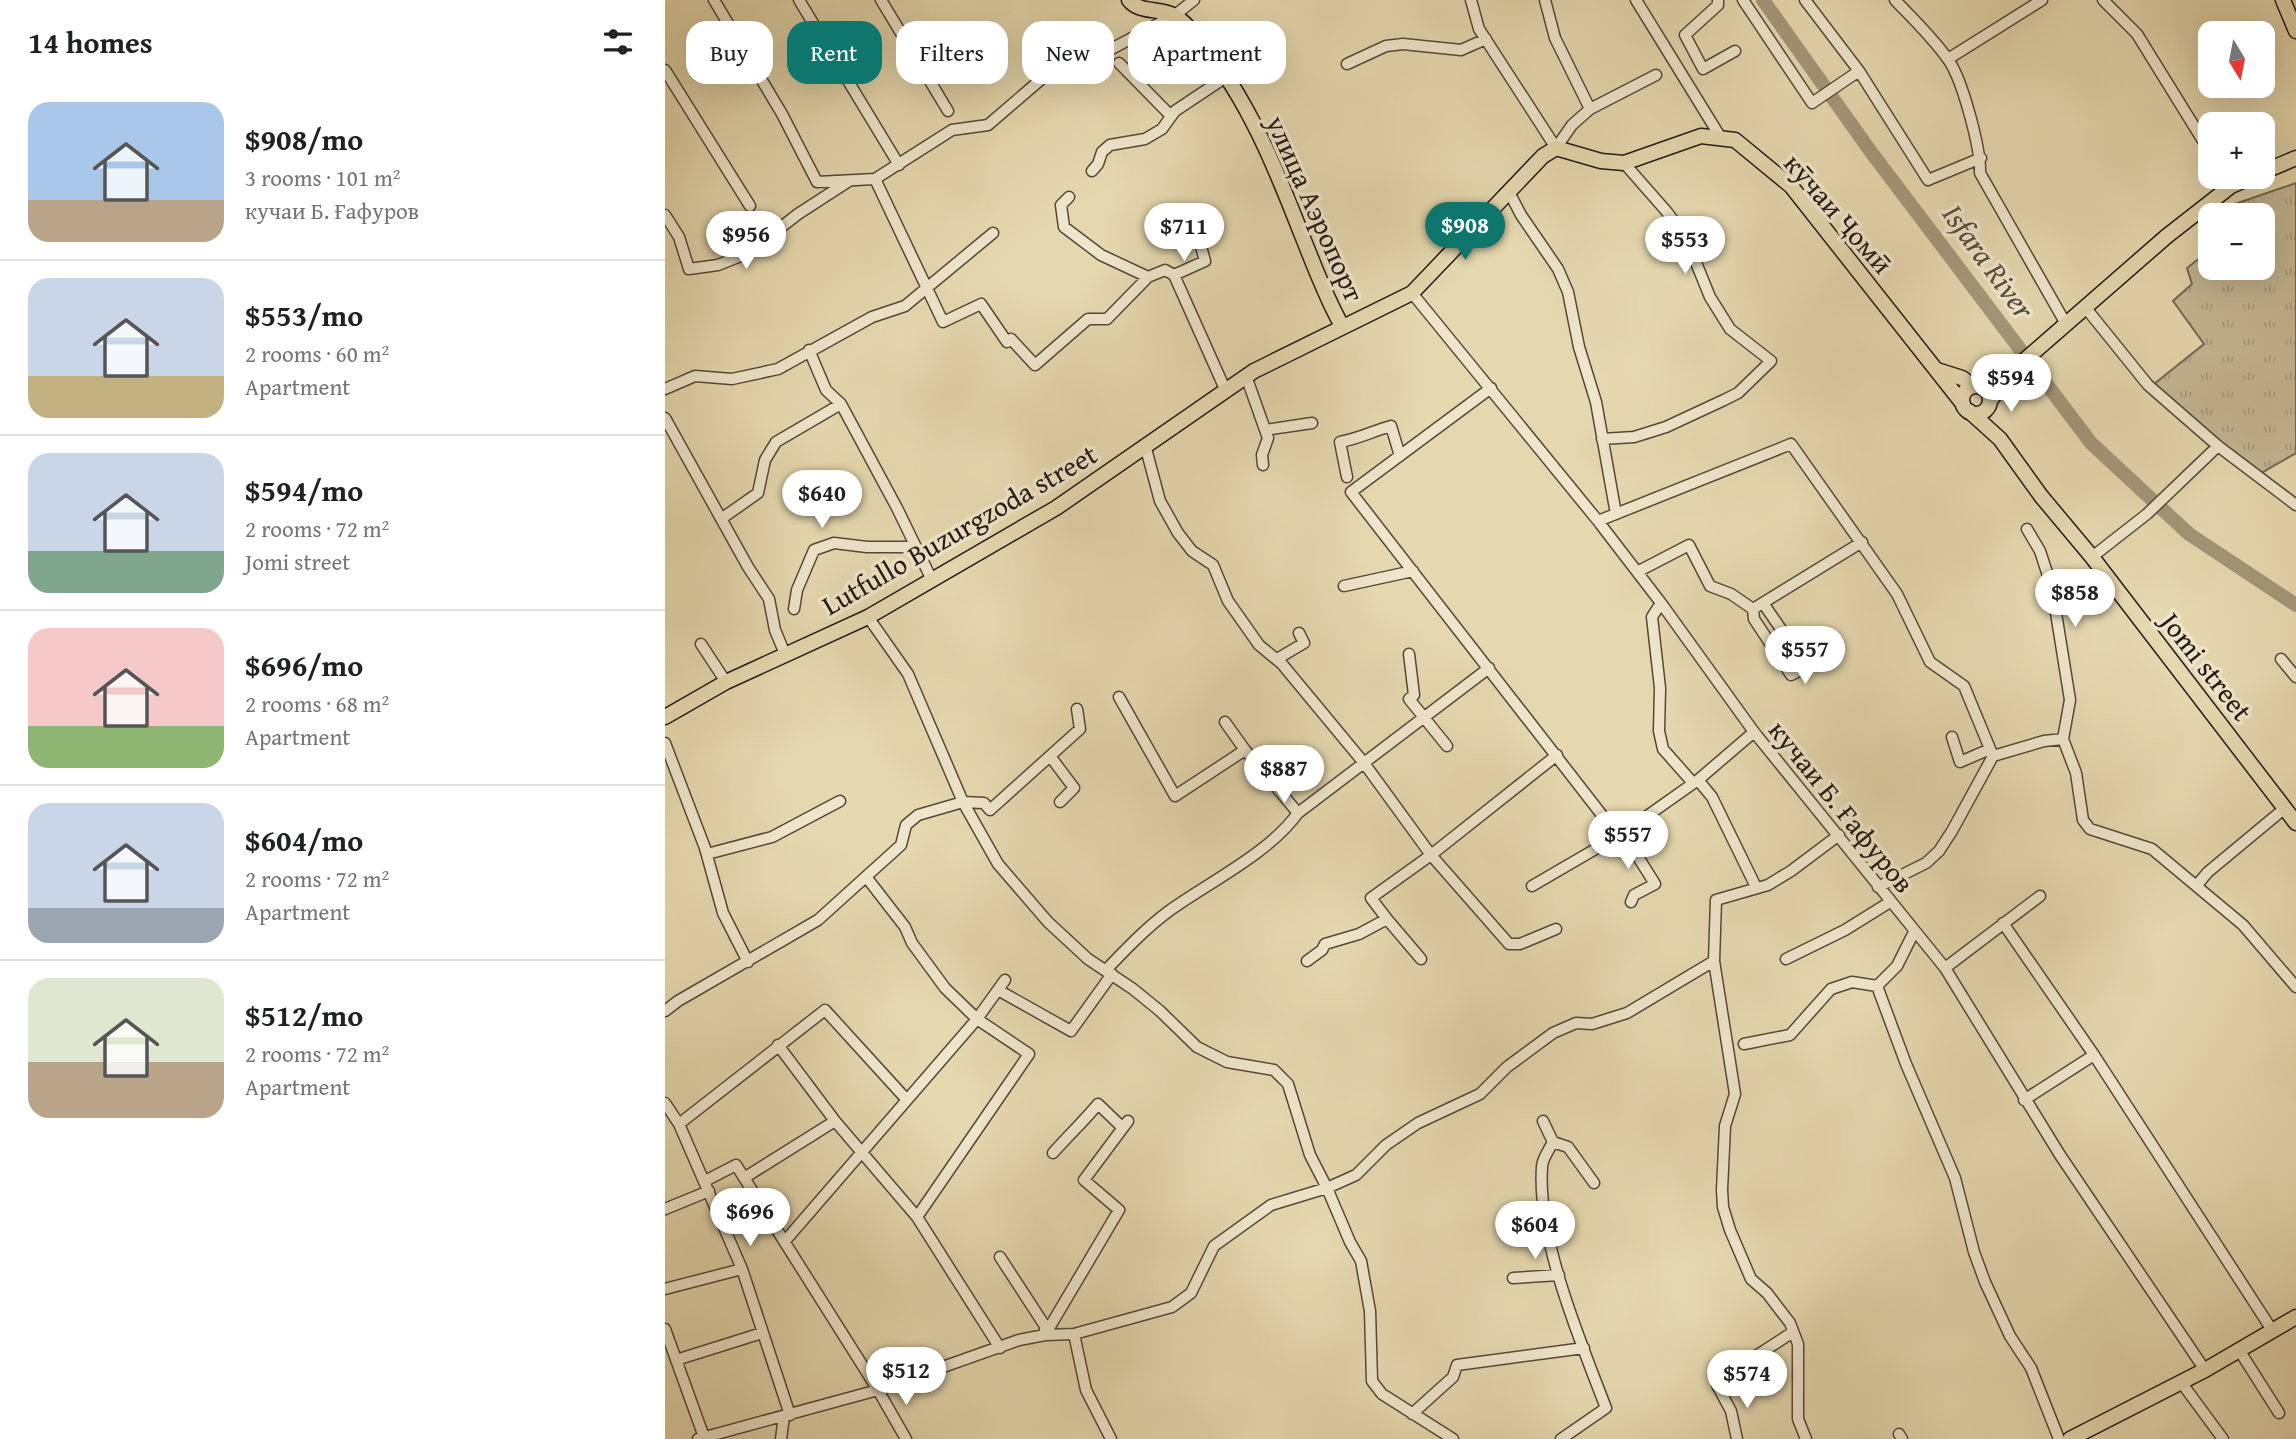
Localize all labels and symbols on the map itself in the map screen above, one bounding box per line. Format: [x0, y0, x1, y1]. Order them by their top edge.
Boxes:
north arrow [2198, 21, 2275, 98]
street label: улица Аэропорт [1256, 107, 1376, 308]
street label: кӯчаи Ҷомӣ [1775, 144, 1903, 282]
water label: Isfara River [1932, 194, 2046, 328]
pin: $908 [1424, 202, 1506, 262]
pin: $711 [1143, 204, 1225, 263]
pin: $956 [705, 212, 787, 271]
pin: $553 [1644, 216, 1726, 276]
pin: $594 [1970, 354, 2052, 414]
street label: Lutfullo Buzurgzoda street [814, 433, 1104, 625]
pin: $640 [781, 470, 863, 530]
pin: $858 [2034, 570, 2116, 629]
street label: Jomi street [2150, 600, 2263, 729]
pin: $557 [1764, 626, 1846, 686]
street label: кучаи Б. Ғафуров [1759, 711, 1925, 901]
pin: $887 [1243, 746, 1325, 805]
pin: $557 [1587, 812, 1669, 871]
pin: $696 [709, 1188, 791, 1248]
pin: $604 [1494, 1202, 1576, 1261]
pin: $512 [865, 1348, 947, 1407]
pin: $574 [1706, 1350, 1788, 1410]

